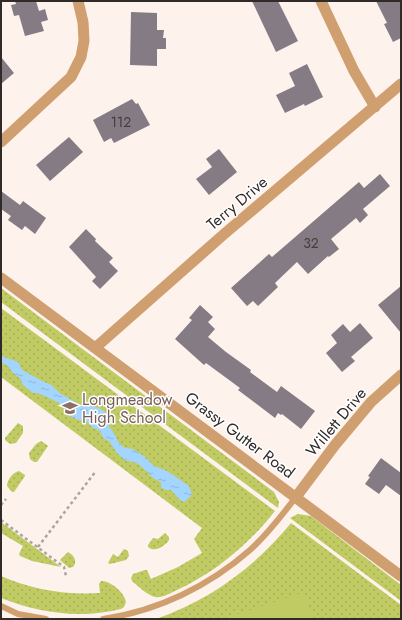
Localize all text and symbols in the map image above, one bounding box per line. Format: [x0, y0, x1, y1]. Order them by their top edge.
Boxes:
house number: 112 [111, 112, 131, 132]
street label: Terry Drive [202, 171, 272, 235]
house number: 32 [303, 233, 319, 253]
street label: Willett Drive [300, 383, 372, 461]
street label: Grassy Gutter Road [180, 386, 300, 484]
place label: Longmeadow High School [82, 388, 172, 429]
school or university icon: Longmeadow High School [61, 399, 79, 417]

